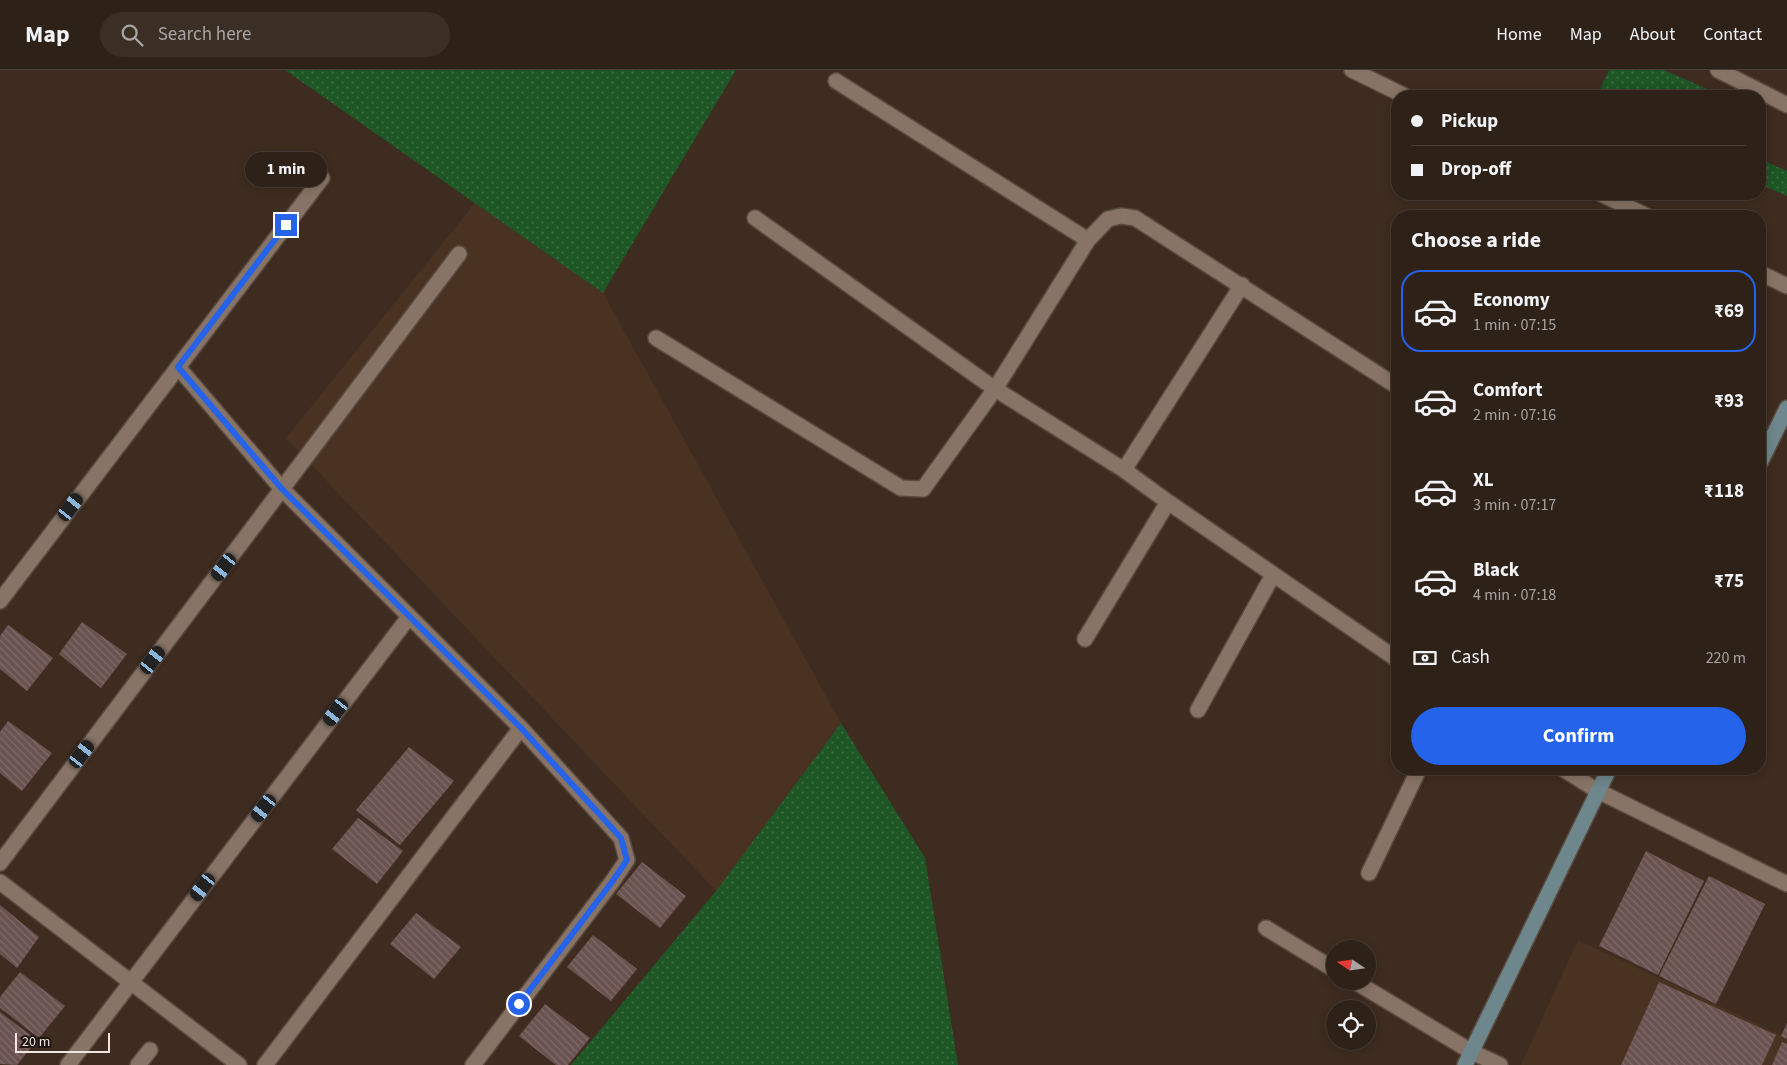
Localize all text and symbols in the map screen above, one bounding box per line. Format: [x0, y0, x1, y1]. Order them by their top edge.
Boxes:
search box [100, 12, 450, 57]
text: Map [25, 17, 70, 52]
icon: search [118, 21, 146, 49]
text: Search here [158, 21, 251, 48]
text: Home [1496, 22, 1542, 47]
text: Map [1570, 22, 1602, 47]
text: About [1630, 22, 1675, 47]
text: Contact [1703, 22, 1762, 47]
text: Pickup [1441, 108, 1498, 135]
callout: 1 min [245, 152, 327, 188]
text: Drop-off [1441, 156, 1511, 183]
text: 1 min [267, 158, 305, 180]
route end [275, 214, 297, 236]
text: Choose a ride [1411, 224, 1541, 256]
text: Economy [1473, 287, 1550, 314]
icon: car [1413, 289, 1458, 334]
text: ₹69 [1714, 298, 1744, 325]
text: 1 min · 07:15 [1473, 314, 1556, 336]
text: Comfort [1473, 377, 1543, 404]
icon: car [1413, 379, 1458, 424]
text: ₹93 [1714, 388, 1744, 415]
text: 2 min · 07:16 [1473, 404, 1556, 426]
text: XL [1473, 467, 1494, 494]
icon: car [1413, 469, 1458, 514]
text: ₹118 [1704, 478, 1744, 505]
car [55, 491, 86, 523]
text: 3 min · 07:17 [1473, 494, 1556, 516]
car [208, 551, 239, 583]
text: Black [1473, 557, 1519, 584]
icon: car [1413, 559, 1458, 604]
text: ₹75 [1714, 568, 1744, 595]
text: 4 min · 07:18 [1473, 584, 1556, 606]
car [137, 644, 168, 676]
icon: cash [1411, 644, 1439, 672]
text: Cash [1451, 644, 1490, 671]
text: 220 m [1706, 647, 1746, 669]
car [320, 696, 351, 728]
button: Confirm [1411, 707, 1746, 765]
car [66, 738, 97, 770]
car [248, 792, 279, 824]
car [187, 871, 218, 903]
north arrow [1326, 940, 1376, 990]
map controls [1326, 940, 1376, 1050]
route start [508, 993, 530, 1015]
button: locate [1326, 1000, 1376, 1050]
scale bar [15, 1030, 110, 1053]
text: 20 m [22, 1032, 50, 1052]

